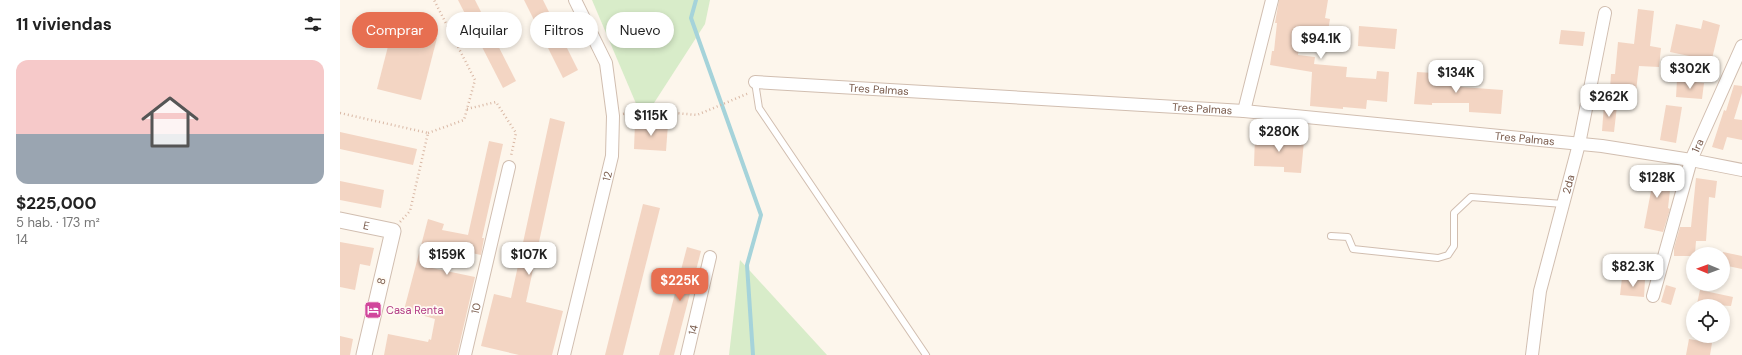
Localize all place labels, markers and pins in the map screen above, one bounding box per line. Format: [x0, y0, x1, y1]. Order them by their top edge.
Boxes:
pin: $94.1K [1288, 26, 1354, 60]
pin: $302K [1662, 56, 1718, 90]
pin: $134K [1428, 60, 1484, 94]
pin: $262K [1581, 84, 1637, 118]
pin: $115K [623, 103, 679, 137]
pin: $280K [1251, 119, 1307, 153]
pin: $128K [1629, 165, 1685, 199]
pin: $159K [419, 242, 475, 276]
pin: $107K [501, 242, 557, 276]
pin: $82.3K [1600, 254, 1666, 288]
pin: $225K [652, 268, 708, 302]
hotel icon: Casa Renta [363, 300, 383, 320]
place label: Casa Renta [386, 303, 443, 317]

